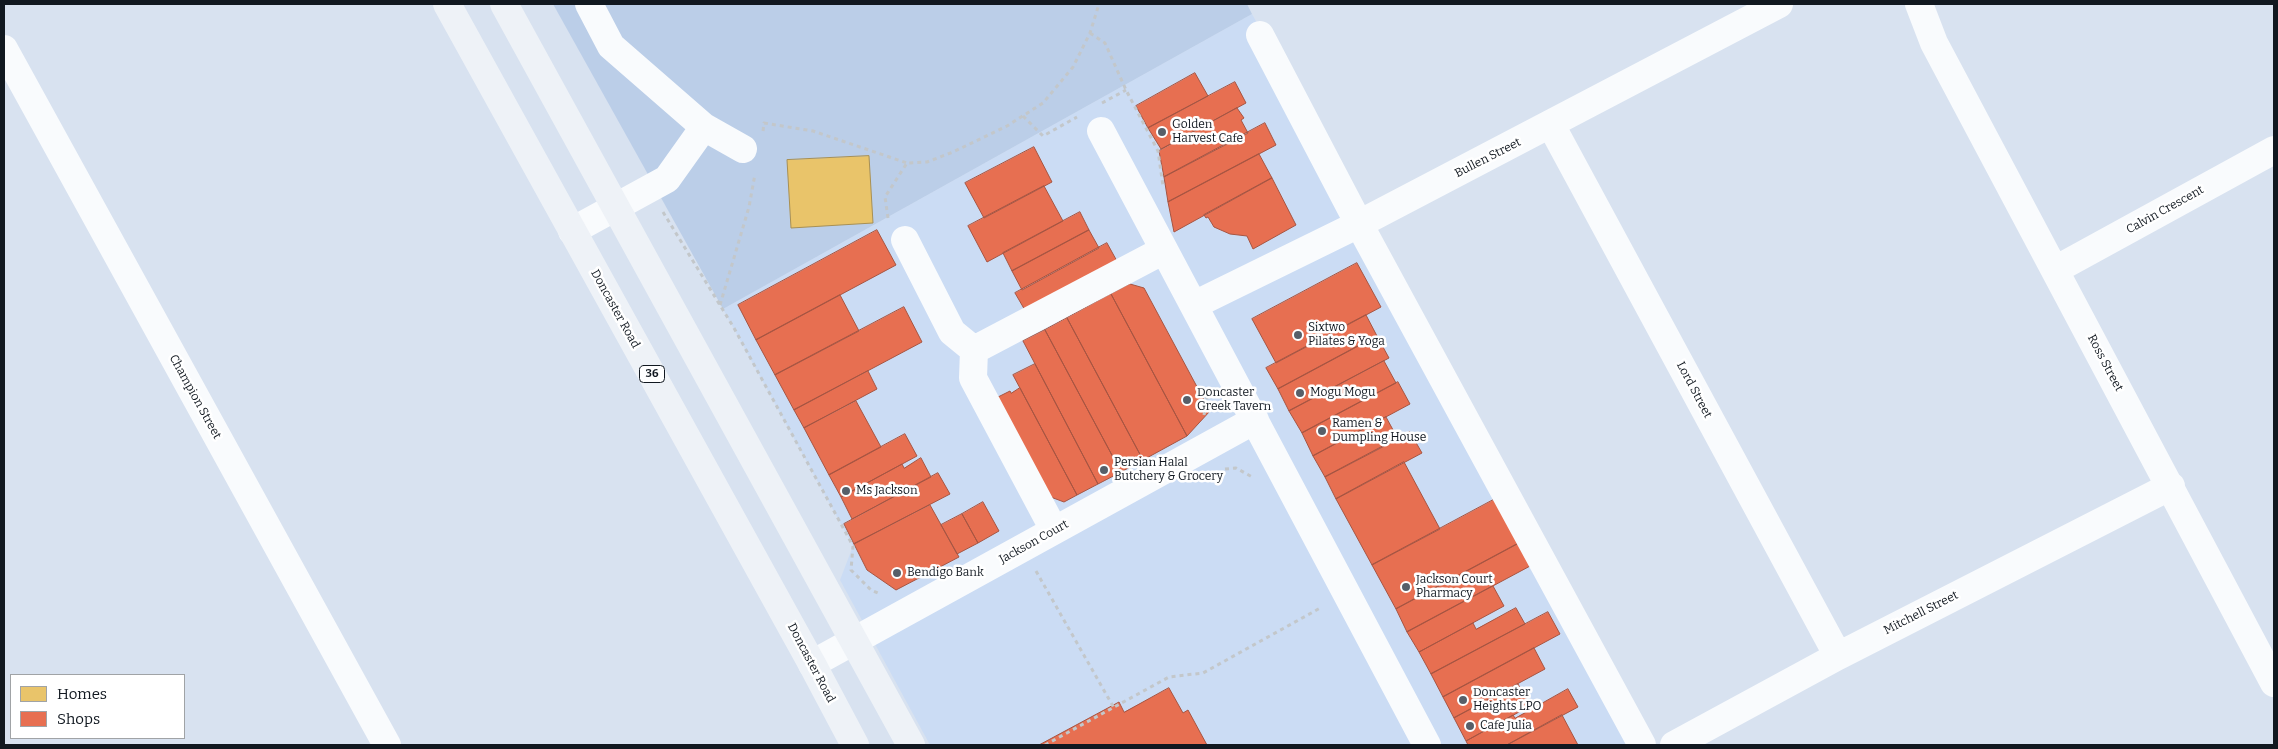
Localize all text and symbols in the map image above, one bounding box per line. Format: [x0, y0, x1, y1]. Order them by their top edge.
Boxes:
place label: Golden Harvest Cafe [1172, 118, 1243, 146]
marker: Golden Harvest Cafe [1156, 126, 1168, 138]
street label: Bullen Street [1453, 135, 1523, 181]
street label: Calvin Crescent [2124, 183, 2206, 237]
street label: Doncaster Road [587, 267, 643, 351]
place label: Sixtwo Pilates & Yoga [1308, 321, 1385, 349]
marker: Sixtwo Pilates & Yoga [1292, 329, 1304, 341]
street label: Ross Street [2084, 332, 2126, 394]
street label: Champion Street [166, 352, 224, 442]
street label: Lord Street [1673, 359, 1715, 421]
road number: 36 [640, 366, 664, 382]
place label: Doncaster Greek Tavern [1197, 386, 1271, 414]
place label: Mogu Mogu [1310, 386, 1375, 400]
marker: Mogu Mogu [1294, 387, 1306, 399]
marker: Doncaster Greek Tavern [1181, 394, 1193, 406]
place label: Ramen & Dumpling House [1332, 417, 1426, 445]
marker: Ramen & Dumpling House [1316, 425, 1328, 437]
place label: Persian Halal Butchery & Grocery [1114, 456, 1223, 484]
marker: Persian Halal Butchery & Grocery [1098, 464, 1110, 476]
place label: Ms Jackson [856, 484, 918, 498]
marker: Ms Jackson [840, 485, 852, 497]
street label: Jackson Court [997, 517, 1071, 567]
place label: Bendigo Bank [907, 566, 984, 580]
marker: Bendigo Bank [891, 567, 903, 579]
place label: Jackson Court Pharmacy [1416, 573, 1493, 601]
marker: Jackson Court Pharmacy [1400, 581, 1412, 593]
street label: Mitchell Street [1881, 588, 1961, 638]
street label: Doncaster Road [784, 621, 838, 705]
legend [10, 674, 185, 739]
text: Homes [57, 685, 107, 703]
place label: Doncaster Heights LPO [1473, 686, 1541, 714]
marker: Doncaster Heights LPO [1457, 694, 1469, 706]
text: Shops [57, 710, 100, 728]
place label: Cafe Julia [1480, 719, 1532, 733]
marker: Cafe Julia [1464, 720, 1476, 732]

